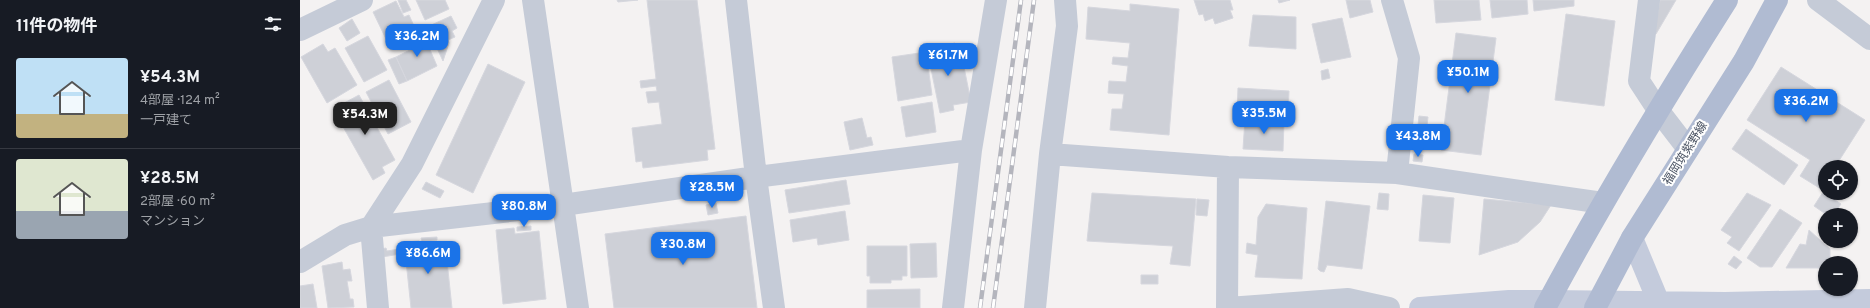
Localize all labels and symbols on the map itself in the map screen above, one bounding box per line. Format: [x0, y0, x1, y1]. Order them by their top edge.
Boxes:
pin: ¥36.2M [384, 24, 450, 58]
pin: ¥61.7M [915, 43, 981, 77]
pin: ¥50.1M [1435, 60, 1501, 94]
pin: ¥36.2M [1773, 89, 1839, 123]
pin: ¥35.5M [1231, 101, 1297, 135]
pin: ¥54.3M [332, 102, 398, 136]
street label: 福岡筑紫野線 [1660, 119, 1712, 188]
pin: ¥43.8M [1385, 124, 1451, 158]
pin: ¥28.5M [679, 175, 745, 209]
pin: ¥80.8M [491, 194, 557, 228]
pin: ¥30.8M [650, 232, 716, 266]
pin: ¥86.6M [395, 241, 461, 275]

